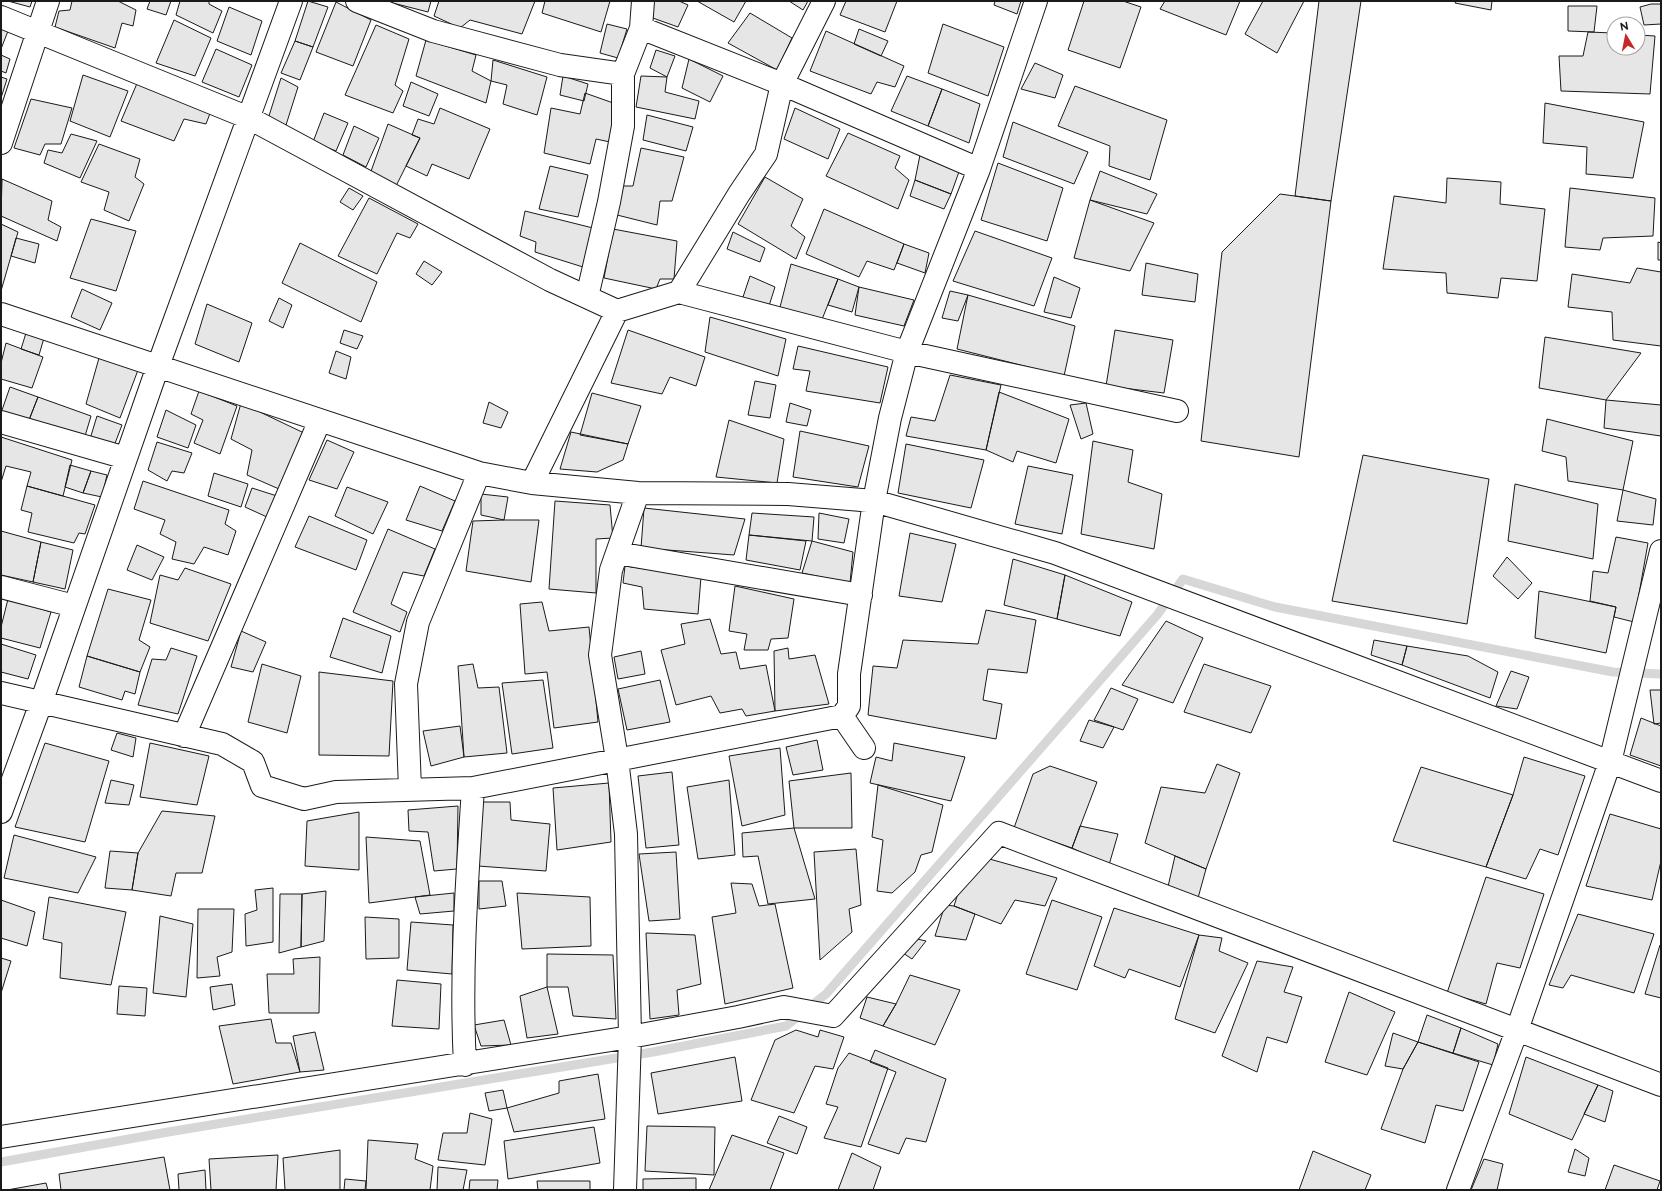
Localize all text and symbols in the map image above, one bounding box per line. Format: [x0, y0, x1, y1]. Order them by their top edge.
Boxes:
north arrow [1606, 16, 1646, 56]
text: N [1619, 20, 1630, 34]

